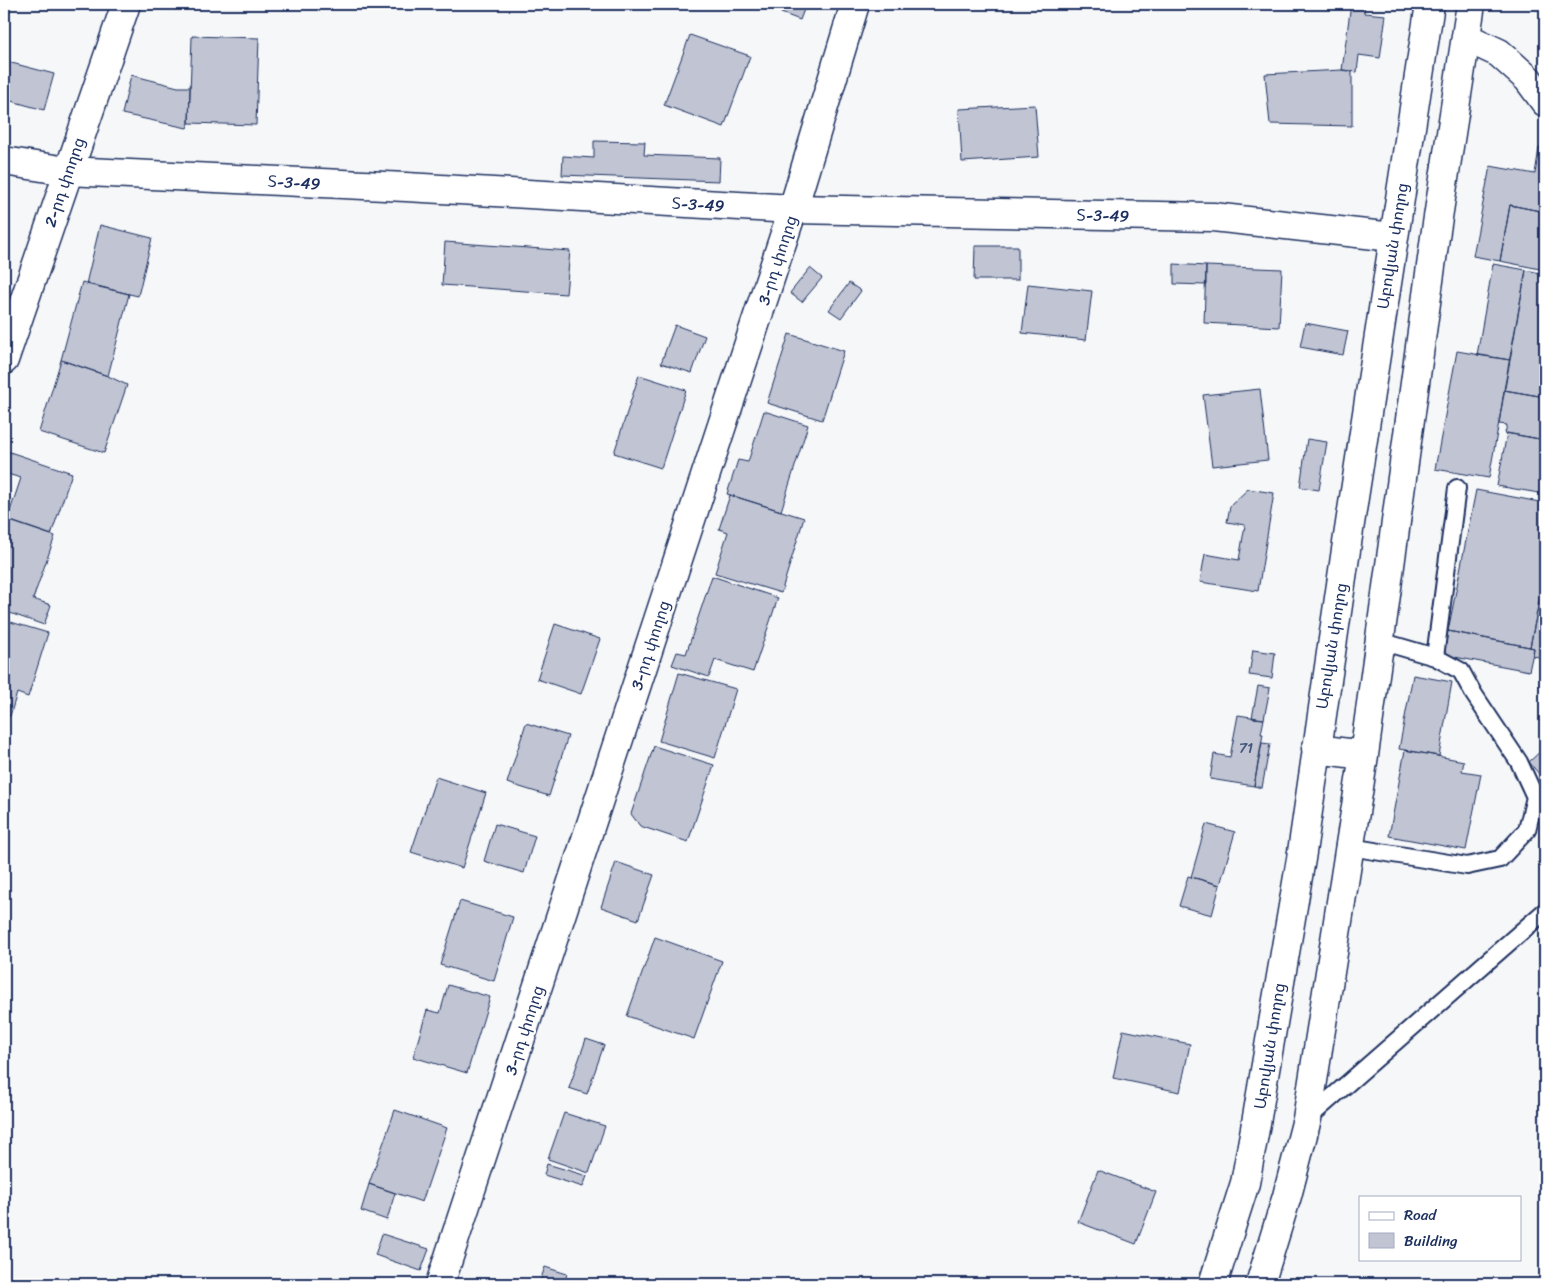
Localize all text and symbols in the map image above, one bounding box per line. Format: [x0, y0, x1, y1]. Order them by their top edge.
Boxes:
street label: 2-րդ փողոց [36, 133, 93, 231]
street label: Տ-3-49 [267, 167, 321, 198]
street label: Աբովյան փողոց [1368, 181, 1417, 312]
street label: Տ-3-49 [671, 189, 725, 220]
street label: Տ-3-49 [1076, 201, 1130, 230]
street label: 3-րդ փողոց [749, 211, 806, 309]
street label: Աբովյան փողոց [1307, 581, 1356, 712]
street label: 3-րդ փողոց [622, 596, 679, 694]
house number: 71 [1239, 736, 1253, 761]
street label: 3-րդ փողոց [496, 981, 553, 1079]
street label: Աբովյան փողոց [1245, 981, 1294, 1112]
legend [1359, 1196, 1522, 1260]
text: Road [1404, 1202, 1437, 1228]
text: Building [1404, 1228, 1458, 1254]

